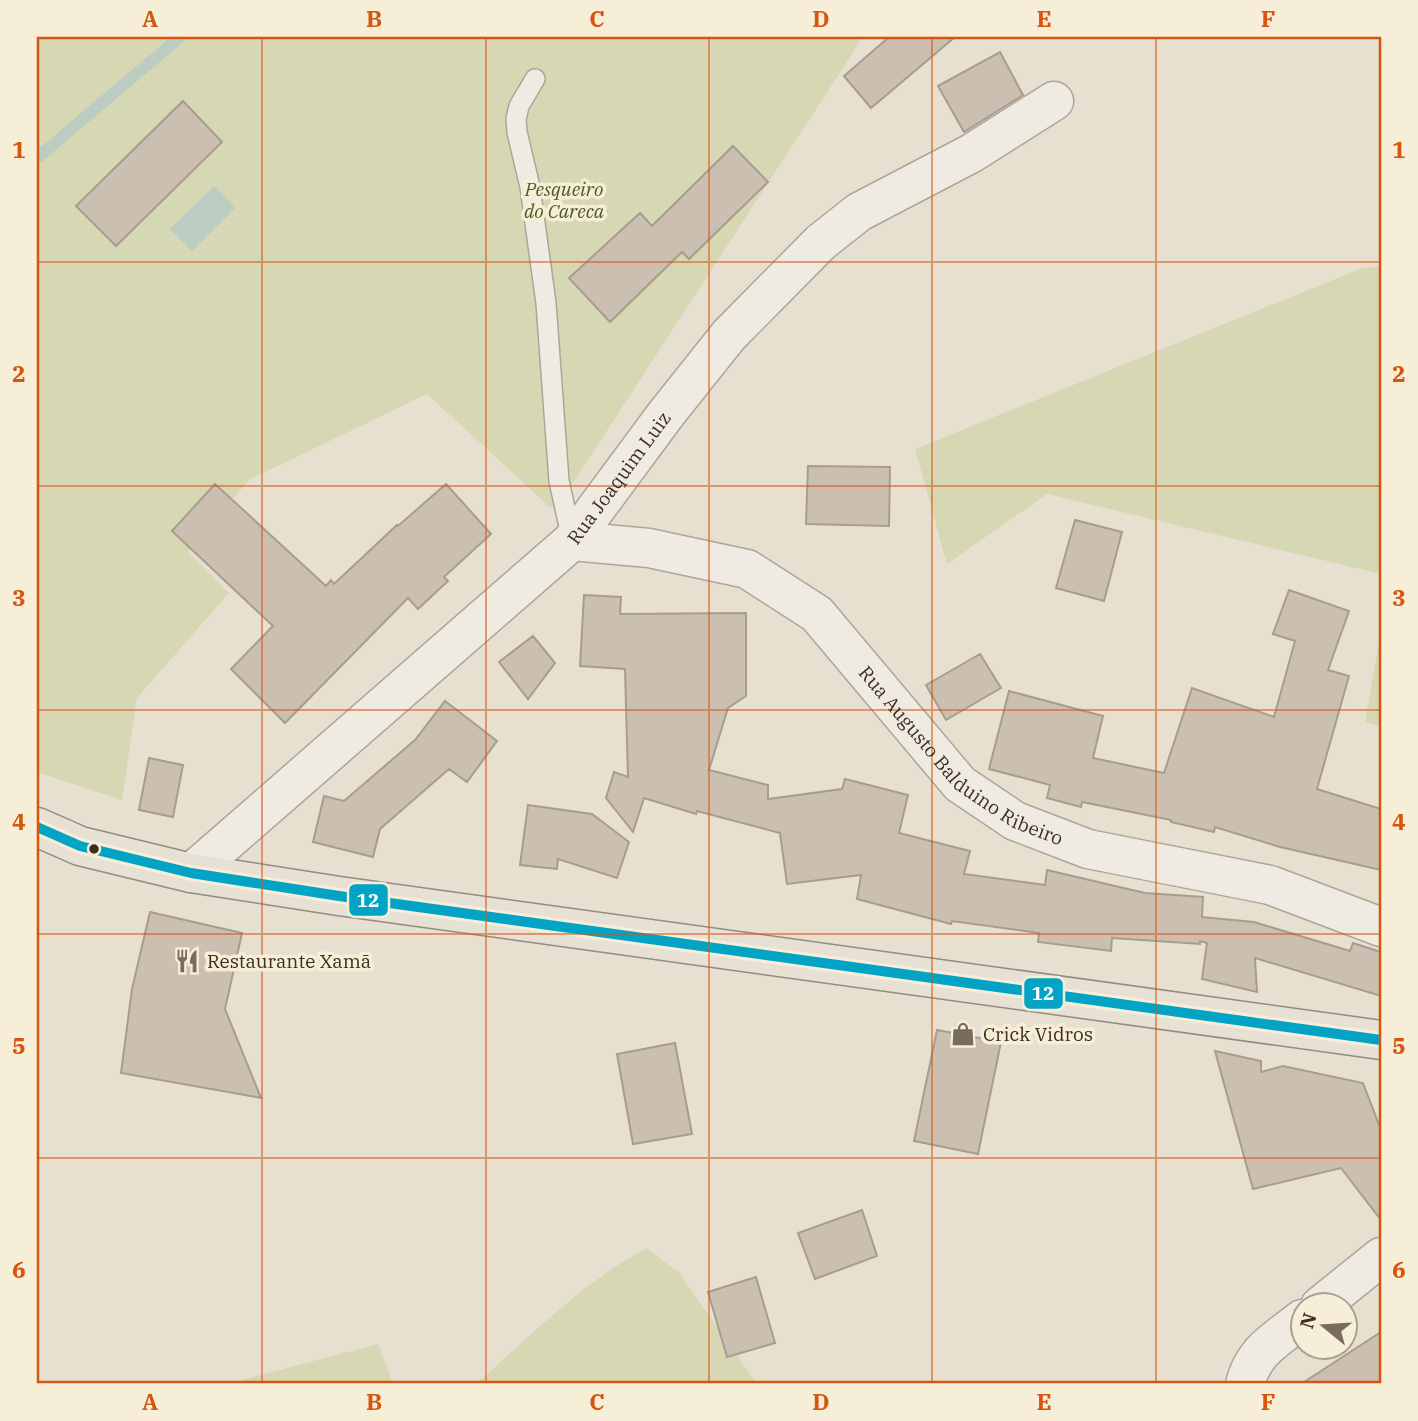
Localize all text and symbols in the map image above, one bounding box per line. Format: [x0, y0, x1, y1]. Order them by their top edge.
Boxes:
text: A [142, 3, 158, 33]
text: B [366, 3, 382, 33]
text: C [589, 3, 605, 33]
text: D [812, 3, 830, 33]
text: E [1036, 3, 1052, 33]
text: F [1261, 3, 1275, 33]
text: 1 [12, 134, 26, 164]
text: 1 [1392, 134, 1406, 164]
park label: Pesqueiro do Careca [524, 177, 605, 223]
text: 2 [12, 358, 26, 388]
text: 2 [1392, 358, 1406, 388]
street label: Rua Joaquim Luiz [562, 407, 676, 549]
text: 3 [12, 582, 26, 612]
text: 3 [1392, 582, 1406, 612]
street label: Rua Augusto Balduino Ribeiro [854, 661, 1067, 850]
text: 4 [12, 806, 26, 836]
text: 4 [1392, 806, 1406, 836]
unlabelled marker [87, 842, 101, 856]
line badge: 12 [348, 883, 389, 917]
text: 12 [357, 888, 379, 912]
restaurant icon: Restaurante Xamã [173, 947, 201, 975]
place label: Restaurante Xamã [207, 949, 371, 973]
line badge: 12 [1023, 977, 1064, 1010]
text: 12 [1032, 981, 1054, 1005]
shop icon: Crick Vidros [949, 1020, 977, 1048]
place label: Crick Vidros [983, 1022, 1093, 1046]
text: 5 [12, 1030, 26, 1060]
text: 5 [1392, 1030, 1406, 1060]
text: 6 [12, 1254, 26, 1284]
text: 6 [1392, 1254, 1406, 1284]
north arrow [1288, 1292, 1358, 1362]
text: N [1294, 1310, 1322, 1332]
text: A [142, 1386, 158, 1416]
text: B [366, 1386, 382, 1416]
text: C [589, 1386, 605, 1416]
text: D [812, 1386, 830, 1416]
text: E [1036, 1386, 1052, 1416]
text: F [1261, 1386, 1275, 1416]

